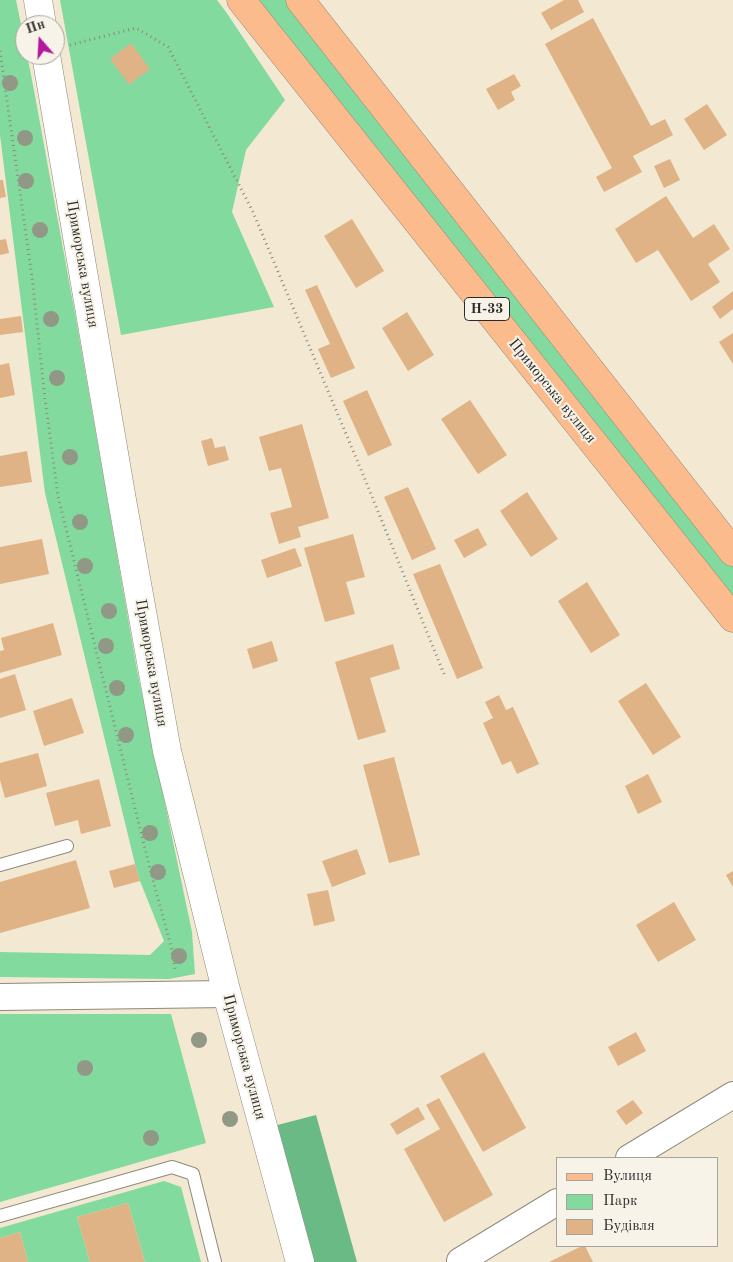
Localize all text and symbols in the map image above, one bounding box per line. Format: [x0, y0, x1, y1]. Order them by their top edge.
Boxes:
north arrow [15, 15, 65, 65]
text: Пн [24, 17, 47, 37]
street label: Приморська вулиця [62, 199, 102, 329]
road number: Н-33 [464, 298, 510, 320]
street label: Приморська вулиця [504, 335, 600, 447]
street label: Приморська вулиця [131, 598, 171, 728]
street label: Приморська вулиця [219, 992, 269, 1122]
legend [556, 1157, 718, 1247]
text: Вулиця [603, 1169, 652, 1184]
text: Парк [603, 1194, 638, 1209]
text: Будівля [603, 1219, 655, 1234]

